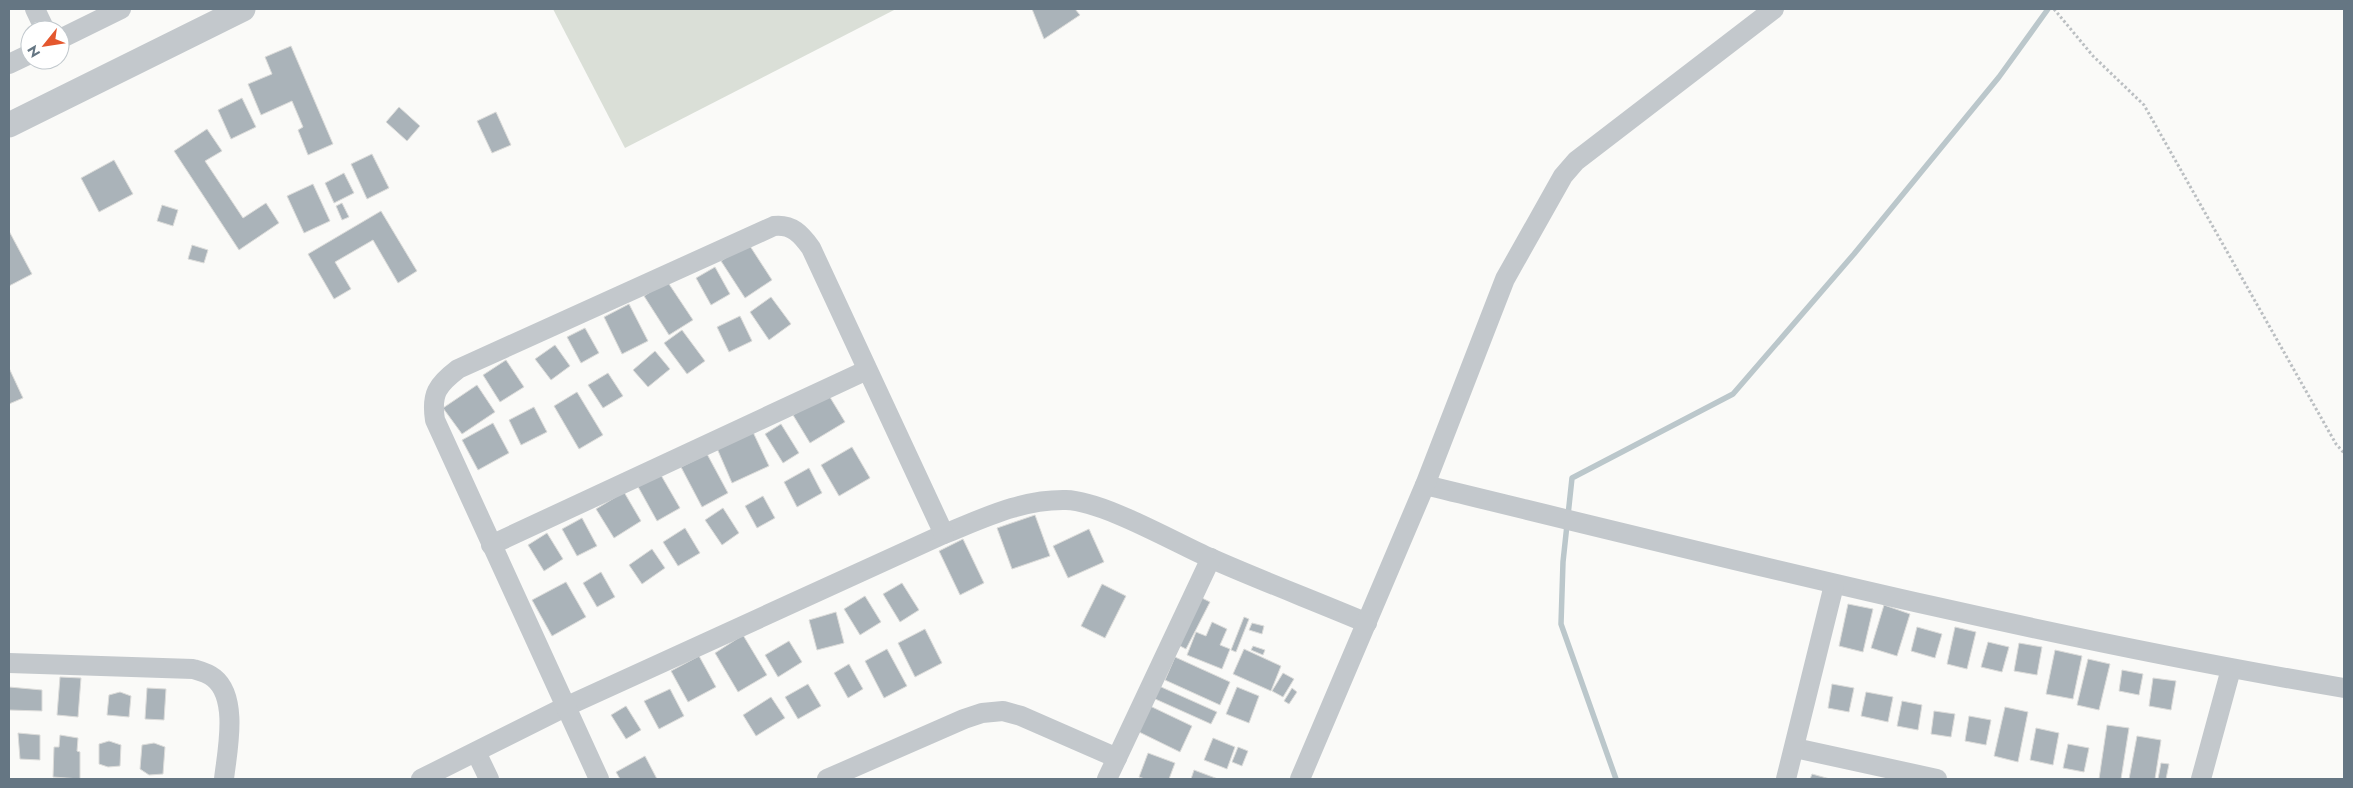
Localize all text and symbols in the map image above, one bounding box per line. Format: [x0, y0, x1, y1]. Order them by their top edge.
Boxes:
north arrow [20, 20, 70, 70]
text: N [22, 42, 45, 61]

